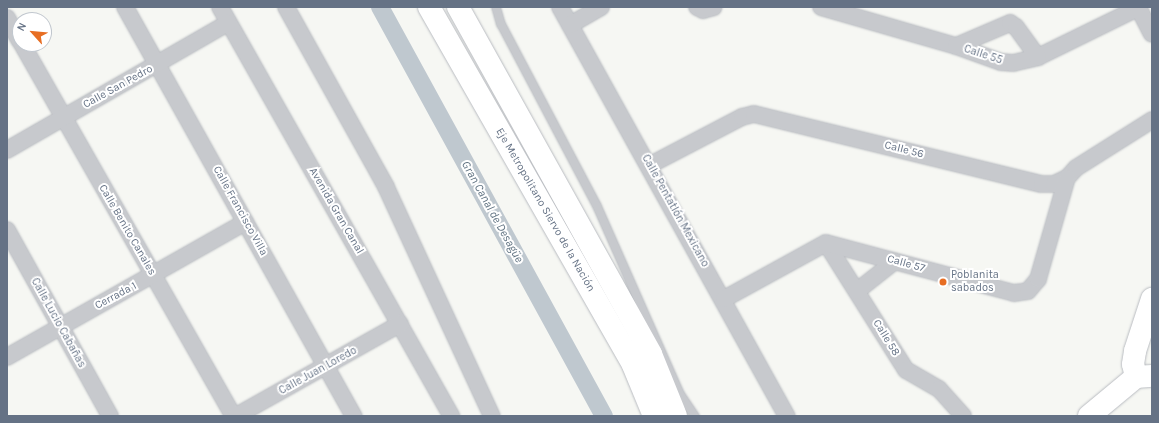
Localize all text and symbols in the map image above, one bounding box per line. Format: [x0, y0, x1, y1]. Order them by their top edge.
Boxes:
north arrow [12, 12, 52, 52]
text: N [14, 20, 29, 33]
street label: Calle 55 [962, 43, 1004, 67]
street label: Calle San Pedro [81, 62, 155, 112]
street label: Eje Metropolitano Siervo de la Nación [493, 126, 597, 294]
street label: Calle 56 [883, 139, 925, 161]
street label: Calle Pentatlón Mexicano [639, 152, 711, 270]
water label: Gran Canal de Desagüe [458, 159, 526, 265]
street label: Calle Francisco Villa [210, 164, 270, 258]
street label: Avenida Gran Canal [306, 166, 366, 256]
street label: Calle Benito Canales [96, 182, 158, 278]
street label: Calle 57 [886, 253, 926, 275]
place label: Poblanita sabados [951, 269, 999, 295]
street label: Calle Lucio Cabañas [28, 276, 88, 370]
marker: Poblanita sabados [938, 277, 948, 287]
street label: Cerrada 1 [93, 280, 139, 312]
street label: Calle 58 [870, 317, 902, 359]
street label: Calle Juan Loredo [277, 344, 359, 398]

